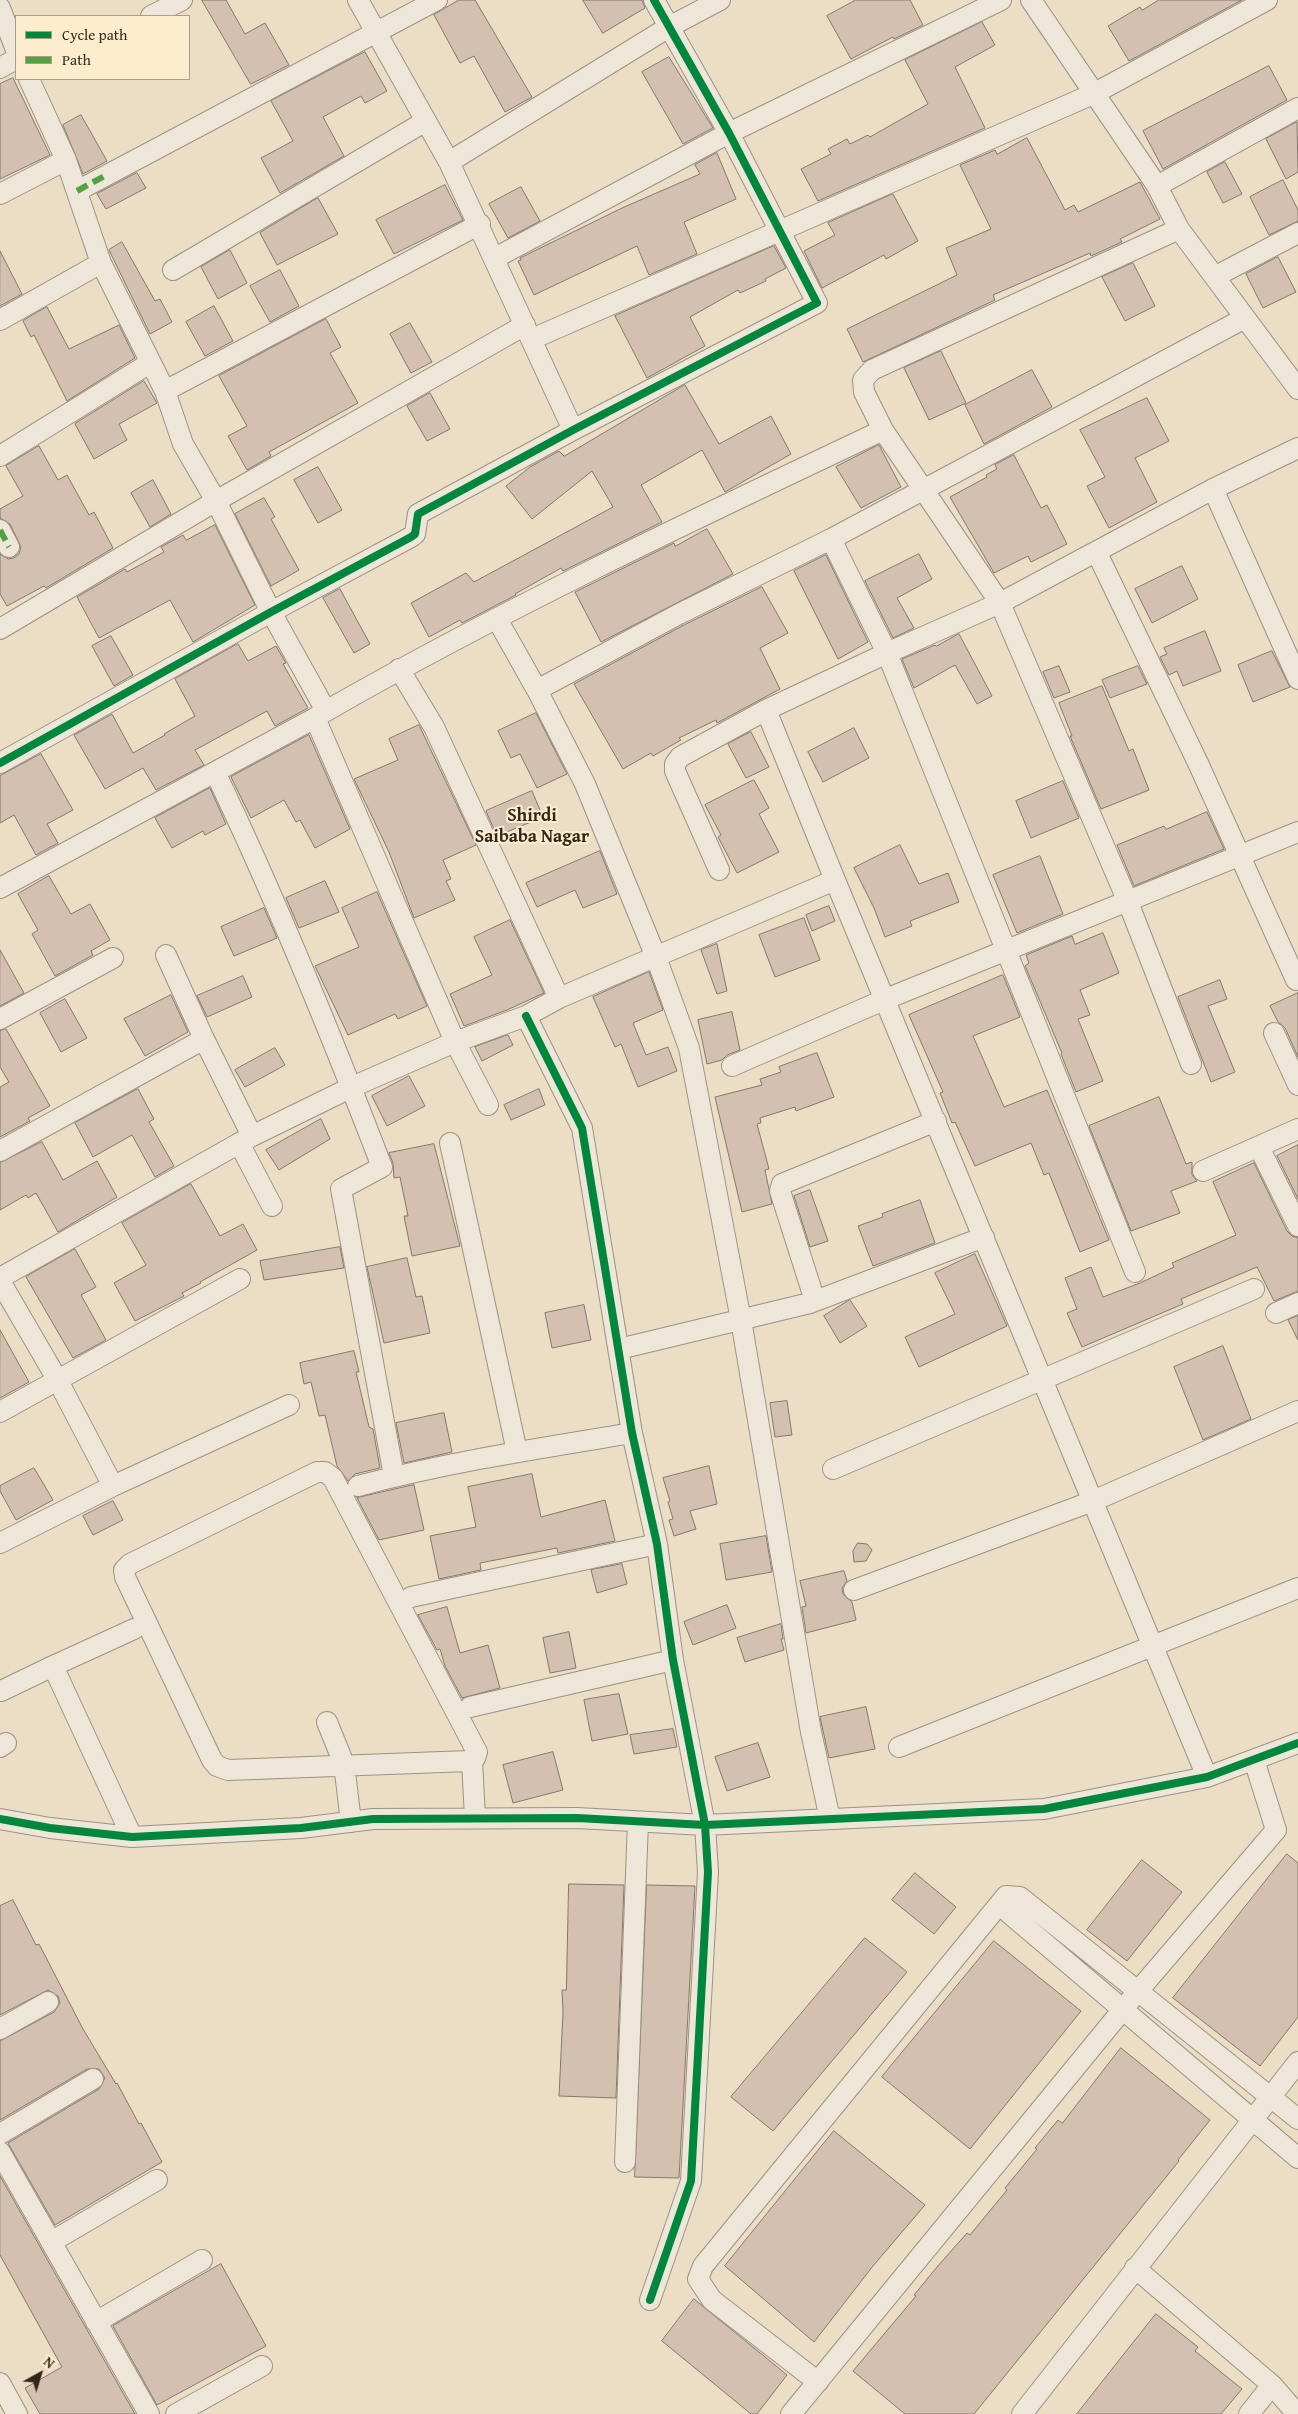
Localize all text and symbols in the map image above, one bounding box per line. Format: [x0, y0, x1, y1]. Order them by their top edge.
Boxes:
legend [15, 15, 190, 80]
text: Cycle path [62, 24, 128, 45]
text: Path [62, 49, 91, 70]
district label: Shirdi Saibaba Nagar [475, 805, 589, 848]
north arrow [15, 2349, 65, 2399]
text: N [40, 2352, 59, 2373]

